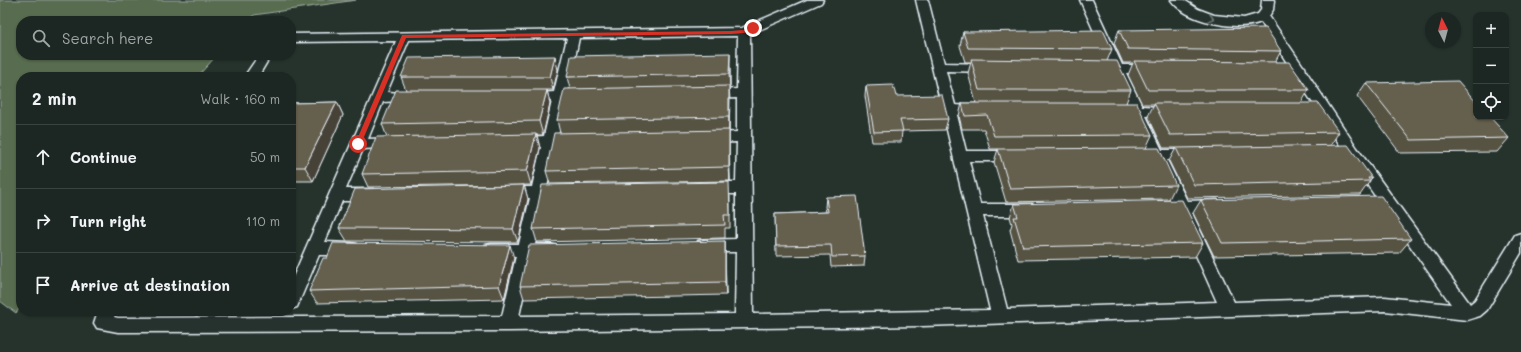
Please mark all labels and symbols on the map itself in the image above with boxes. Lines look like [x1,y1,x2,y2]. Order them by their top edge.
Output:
north arrow [1425,12,1461,48]
one-way arrow [1207,13,1214,22]
route end [744,19,762,37]
route start [349,135,367,153]

